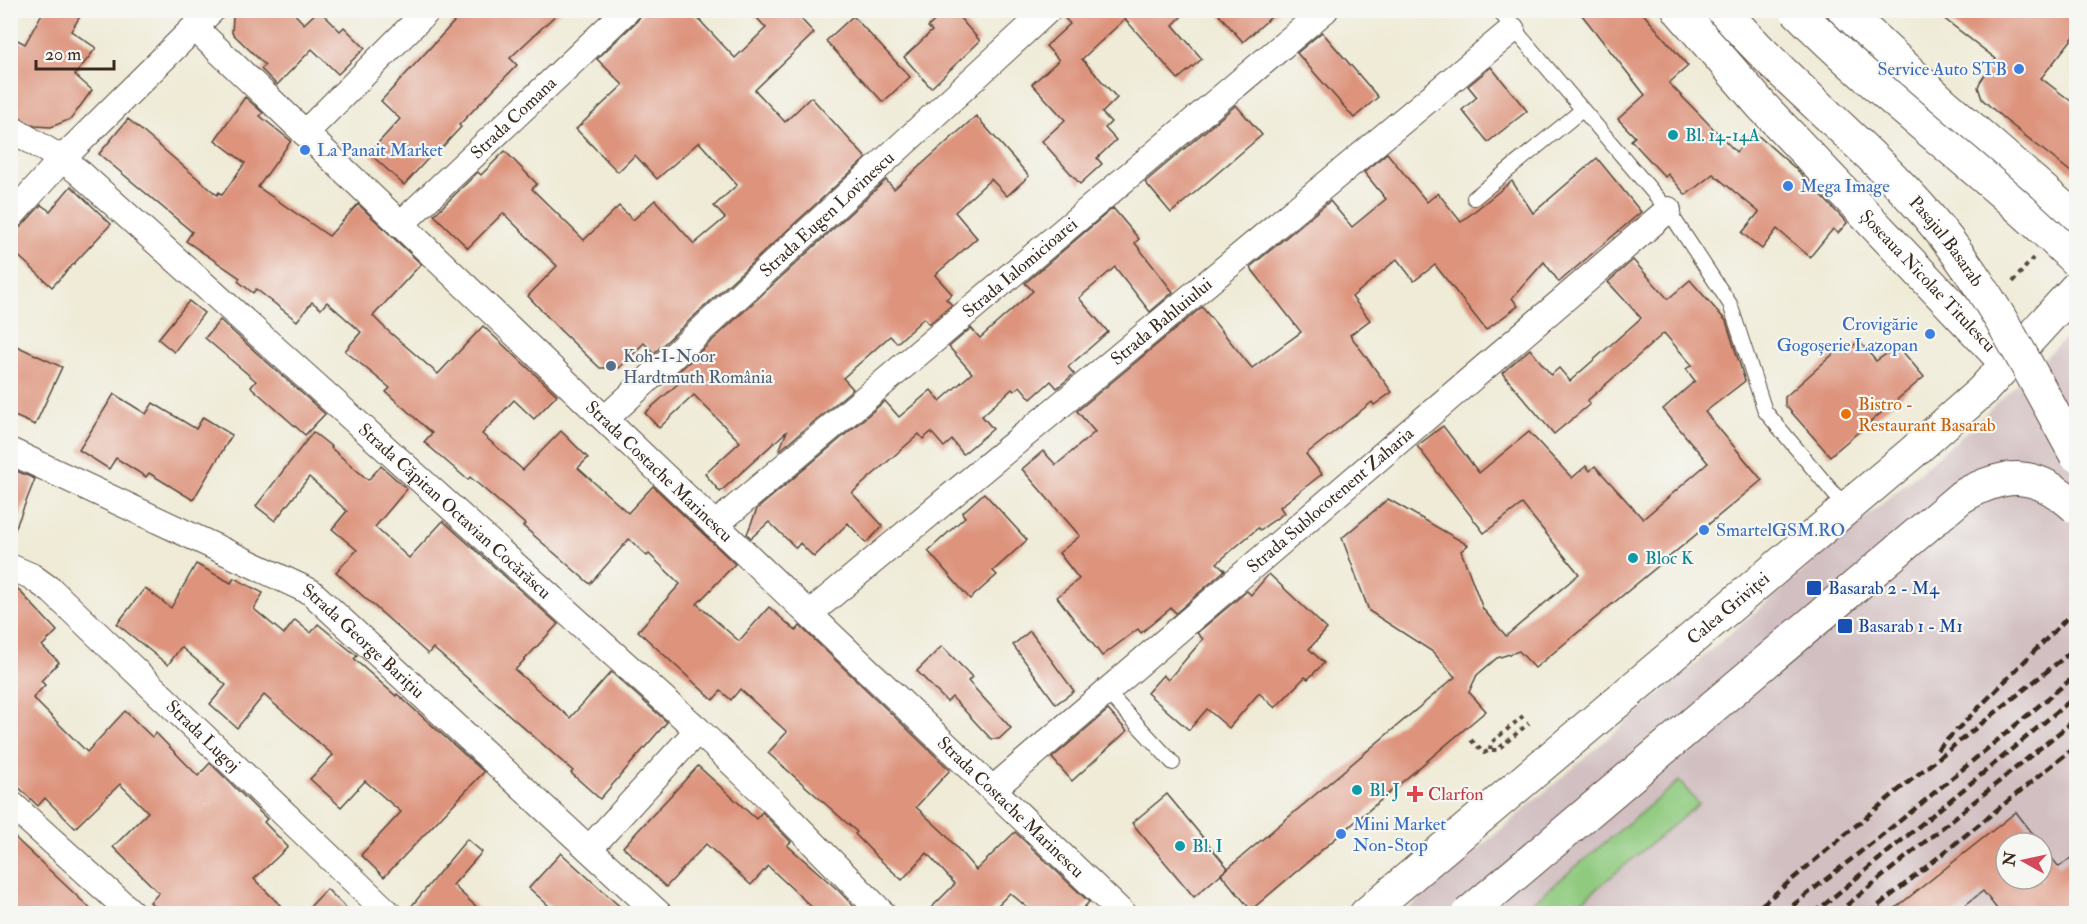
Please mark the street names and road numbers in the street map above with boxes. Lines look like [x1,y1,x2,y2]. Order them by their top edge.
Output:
street label: Strada Comana [465,71,562,164]
street label: Strada Eugen Lovinescu [755,146,899,282]
street label: Pasajul Basarab [1904,191,1989,291]
street label: Șoseaua Nicolae Titulescu [1855,205,2001,357]
street label: Strada Ialomicioarei [958,212,1082,323]
street label: Strada Bahluiului [1106,272,1217,370]
street label: Strada Costache Marinescu [581,396,738,547]
street label: Strada Căpitan Octavian Cocărăscu [354,418,556,604]
street label: Strada Sublocotenent Zaharia [1242,422,1419,578]
street label: Calea Griviței [1682,567,1774,650]
street label: Strada George Barițiu [299,578,430,703]
street label: Strada Lugoj [161,695,245,777]
street label: Strada Costache Marinescu [932,731,1089,883]

